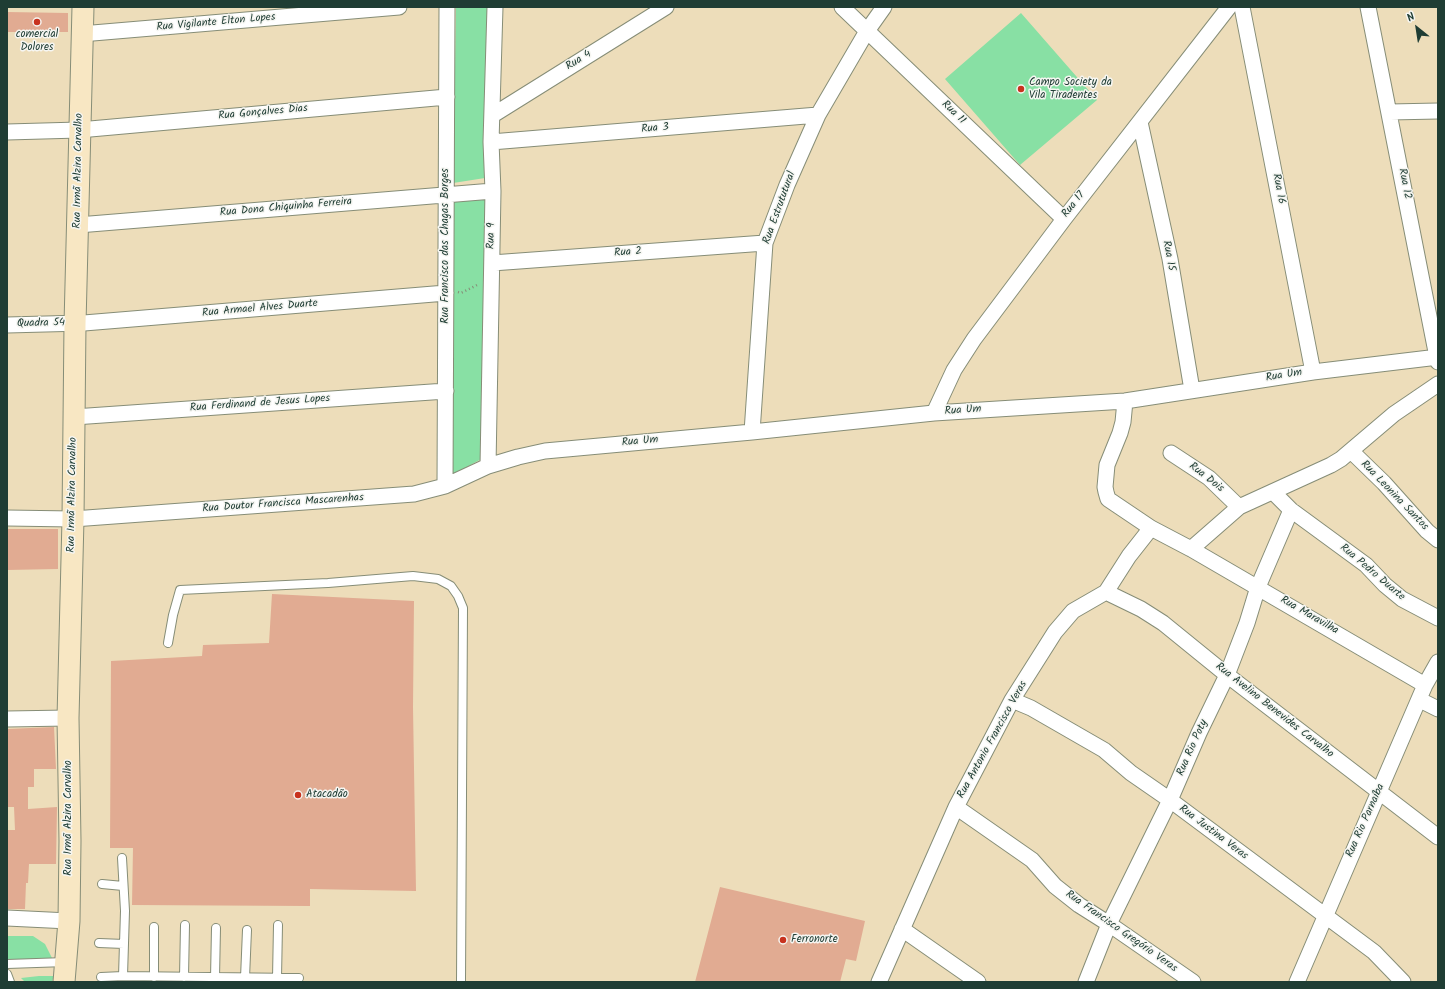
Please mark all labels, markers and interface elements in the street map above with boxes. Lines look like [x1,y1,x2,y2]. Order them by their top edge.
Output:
north arrow [1397,8,1437,48]
text: N [1403,8,1419,27]
street label: Rua Vigilante Elton Lopes [156,11,276,35]
marker: comercial Dolores [32,17,42,27]
place label: comercial Dolores [16,28,58,54]
street label: Rua 4 [564,48,594,74]
place label: Campo Society da Vila Tiradentes [1029,76,1112,102]
marker: Campo Society da Vila Tiradentes [1016,84,1026,94]
street label: Rua 11 [938,98,968,128]
street label: Rua Gonçalves Dias [218,103,308,123]
street label: Rua Irmã Alzira Carvalho [71,113,87,229]
street label: Rua 3 [641,121,669,137]
street label: Rua 12 [1395,167,1413,201]
street label: Rua Francisco das Chagas Borges [439,168,453,324]
street label: Rua Estrututural [761,170,799,246]
street label: Rua 16 [1269,173,1287,205]
street label: Rua 17 [1060,189,1088,221]
street label: Rua Dona Chiquinha Ferreira [219,196,353,220]
street label: Rua 9 [485,223,499,249]
street label: Rua 15 [1159,240,1177,272]
street label: Rua 2 [614,245,642,261]
street label: Rua Armael Alves Duarte [202,297,318,321]
street label: Quadra 54 [17,317,65,331]
street label: Rua Um [1265,367,1303,385]
street label: Rua Ferdinand de Jesus Lopes [189,393,331,415]
street label: Rua Um [944,403,982,419]
street label: Rua Um [621,434,659,450]
street label: Rua Irmã Alzira Carvalho [65,437,81,553]
street label: Rua Leonina Santos [1357,458,1431,534]
street label: Rua Dois [1186,460,1226,496]
street label: Rua Doutor Francisca Mascarenhas [202,492,364,516]
street label: Rua Pedro Duarte [1337,542,1407,604]
street label: Rua Maravilha [1278,594,1340,638]
street label: Rua Avelino Benevides Carvalho [1212,661,1336,761]
street label: Rua Antonio Francisco Veras [955,679,1031,801]
street label: Rua Rio Poty [1175,718,1211,778]
street label: Rua Irmã Alzira Carvalho [62,760,76,876]
street label: Rua Rio Parnaíba [1344,782,1388,860]
place label: Atacadão [306,788,348,802]
marker: Atacadão [293,790,303,800]
street label: Rua Justina Veras [1176,803,1250,863]
street label: Rua Francisco Gregório Veras [1062,888,1180,976]
place label: Ferronorte [791,933,838,947]
marker: Ferronorte [778,935,788,945]

